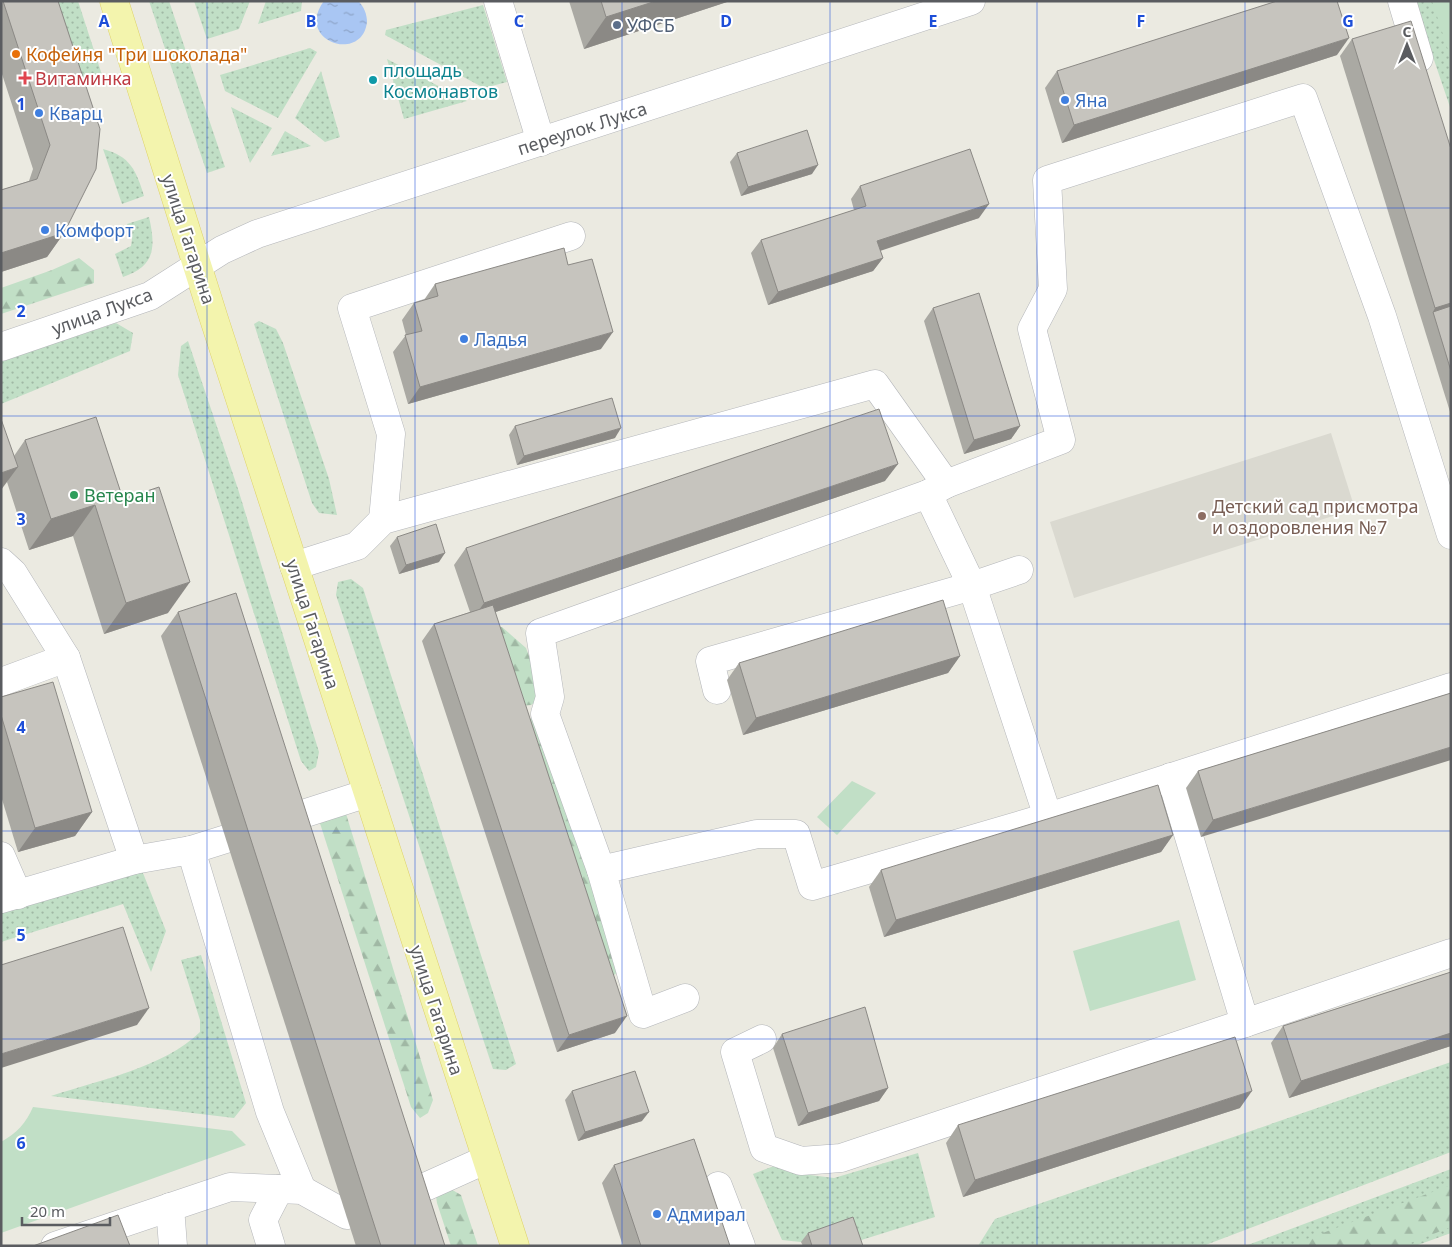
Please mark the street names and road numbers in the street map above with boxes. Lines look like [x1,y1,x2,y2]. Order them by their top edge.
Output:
street label: переулок Лукса [514,96,650,160]
street label: улица Гагарина [157,171,221,307]
street label: улица Лукса [48,282,156,340]
street label: улица Гагарина [281,556,345,692]
street label: улица Гагарина [405,942,469,1078]

